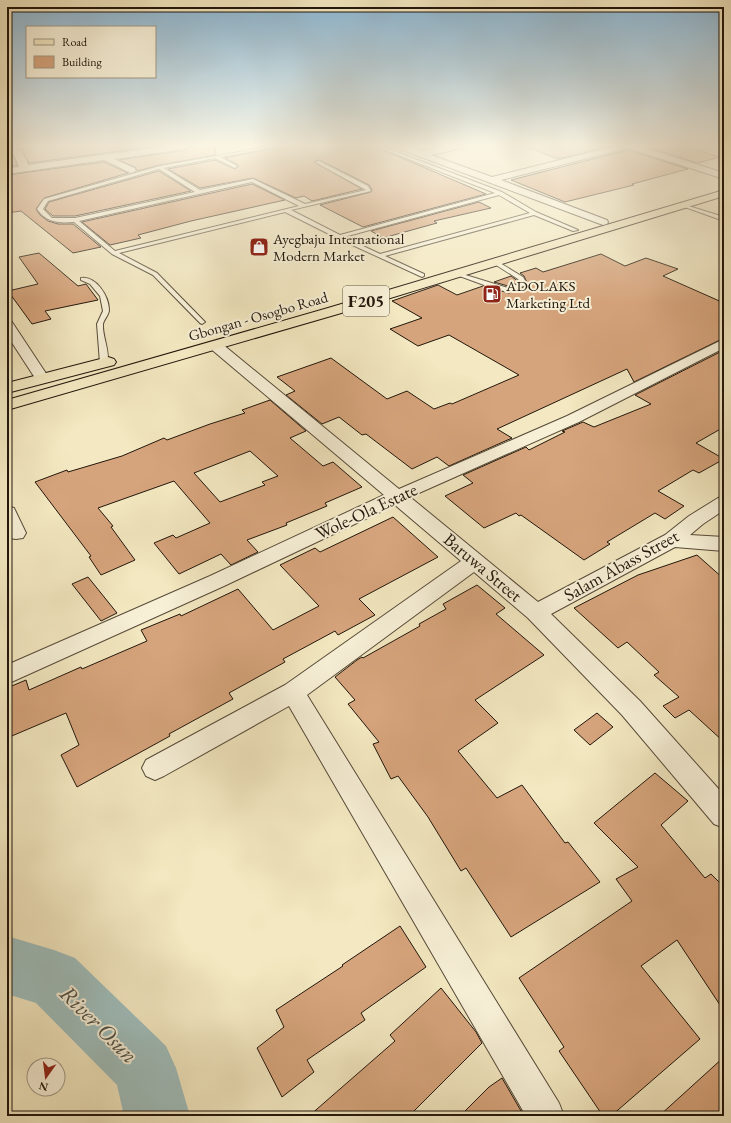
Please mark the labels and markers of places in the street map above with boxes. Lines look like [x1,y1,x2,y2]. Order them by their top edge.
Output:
place label: Ayegbaju International Modern Market [272,229,405,265]
shop icon: Ayegbaju International Modern Market [248,236,270,258]
place label: ADOLAKS Marketing Ltd [505,276,590,312]
fuel station icon: ADOLAKS Marketing Ltd [481,283,503,305]

